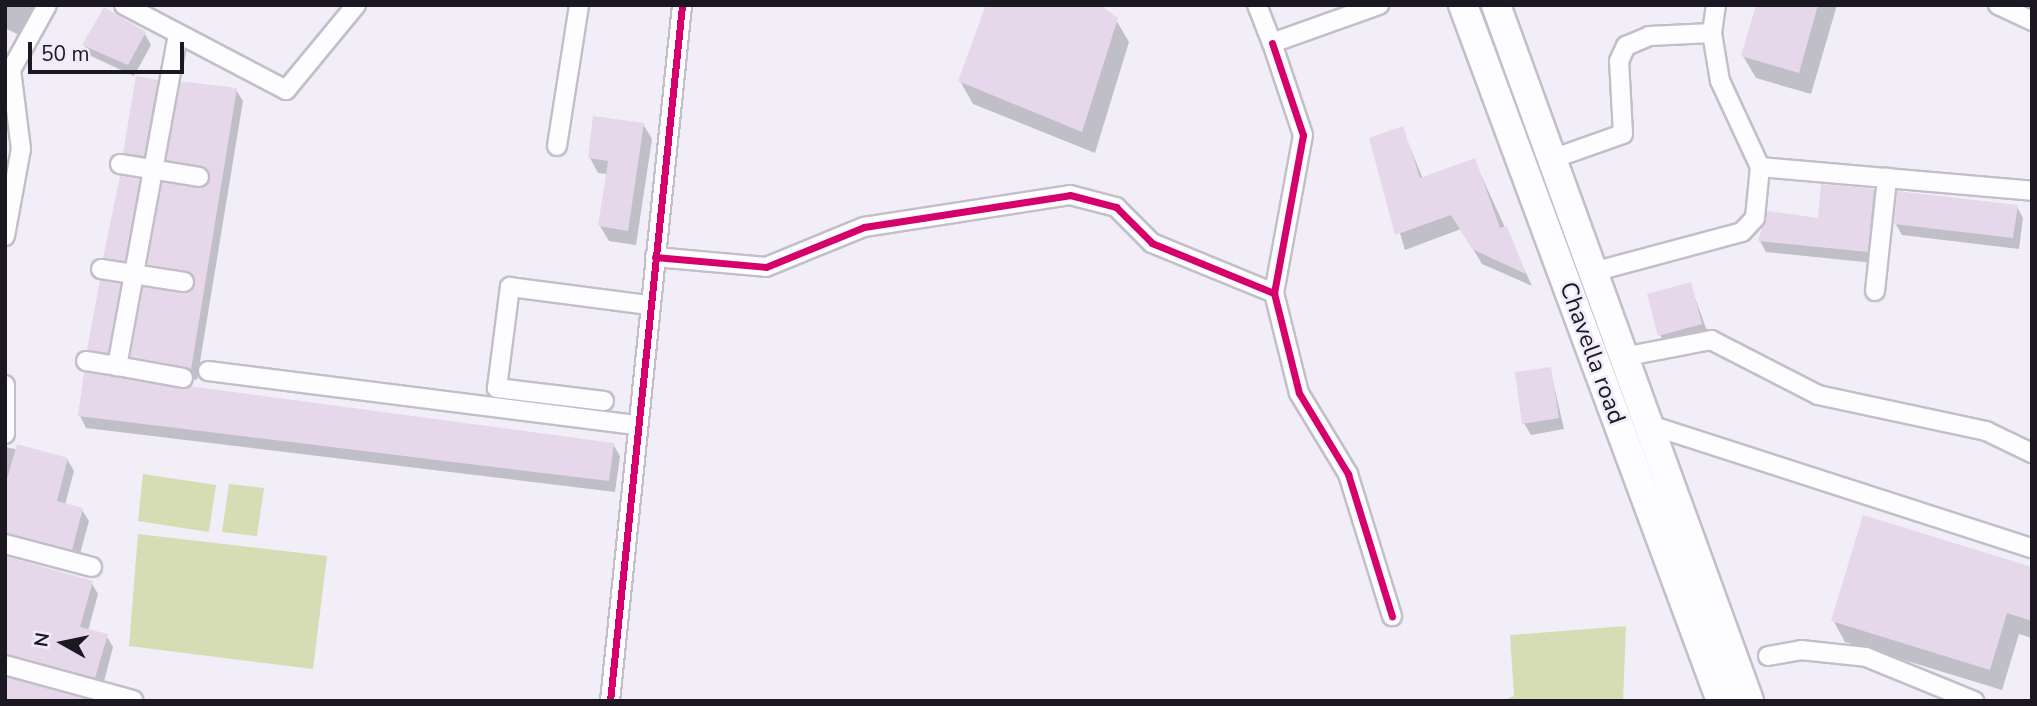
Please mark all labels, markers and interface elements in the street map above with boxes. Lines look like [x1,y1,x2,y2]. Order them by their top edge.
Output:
scale bar [32,28,187,72]
text: 50 m [41,40,90,68]
street label: Chavella road [1553,278,1631,428]
north arrow [28,608,98,678]
text: N [28,631,56,649]

